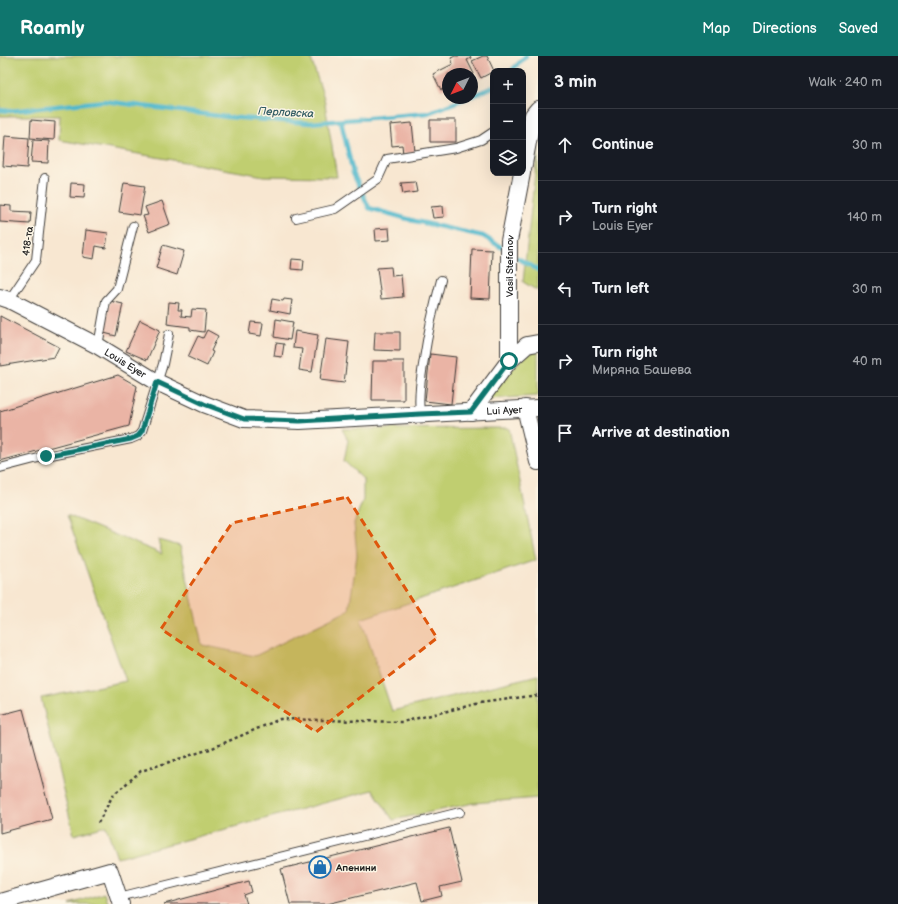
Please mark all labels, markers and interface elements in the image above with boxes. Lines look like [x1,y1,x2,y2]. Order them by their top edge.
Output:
text: Roamly [20,17,84,40]
text: Map [702,20,730,37]
text: Directions [752,20,817,37]
text: Saved [839,20,878,37]
north arrow [442,68,478,104]
map controls [490,68,526,176]
button: + [490,68,526,104]
text: 3 min [554,72,597,92]
text: Walk · 240 m [808,74,882,90]
button: − [490,104,526,140]
water label: Перловска [258,105,315,120]
icon: ahead [554,134,576,156]
text: Continue [592,135,654,154]
text: 30 m [852,137,882,153]
button: layers [490,140,526,176]
text: Turn right [592,199,657,218]
icon: right [554,206,576,228]
text: 140 m [847,209,882,225]
text: Louis Eyer [592,218,653,234]
street label: 418-та [20,225,36,257]
street label: Vasil Stefanov [504,234,517,297]
icon: left [554,278,576,300]
text: Turn left [592,279,649,298]
text: 30 m [852,281,882,297]
text: Turn right [592,343,657,362]
street label: Louis Eyer [102,346,148,381]
icon: right [554,350,576,372]
route start [500,352,518,370]
text: 40 m [852,353,882,369]
text: Миряна Башева [592,362,692,378]
street label: Lui Ayer [486,404,523,418]
icon: arrive [554,422,576,444]
text: Arrive at destination [592,423,730,442]
route end [37,447,55,465]
shop icon: Апенини [307,854,333,880]
place label: Апенини [335,862,377,874]

